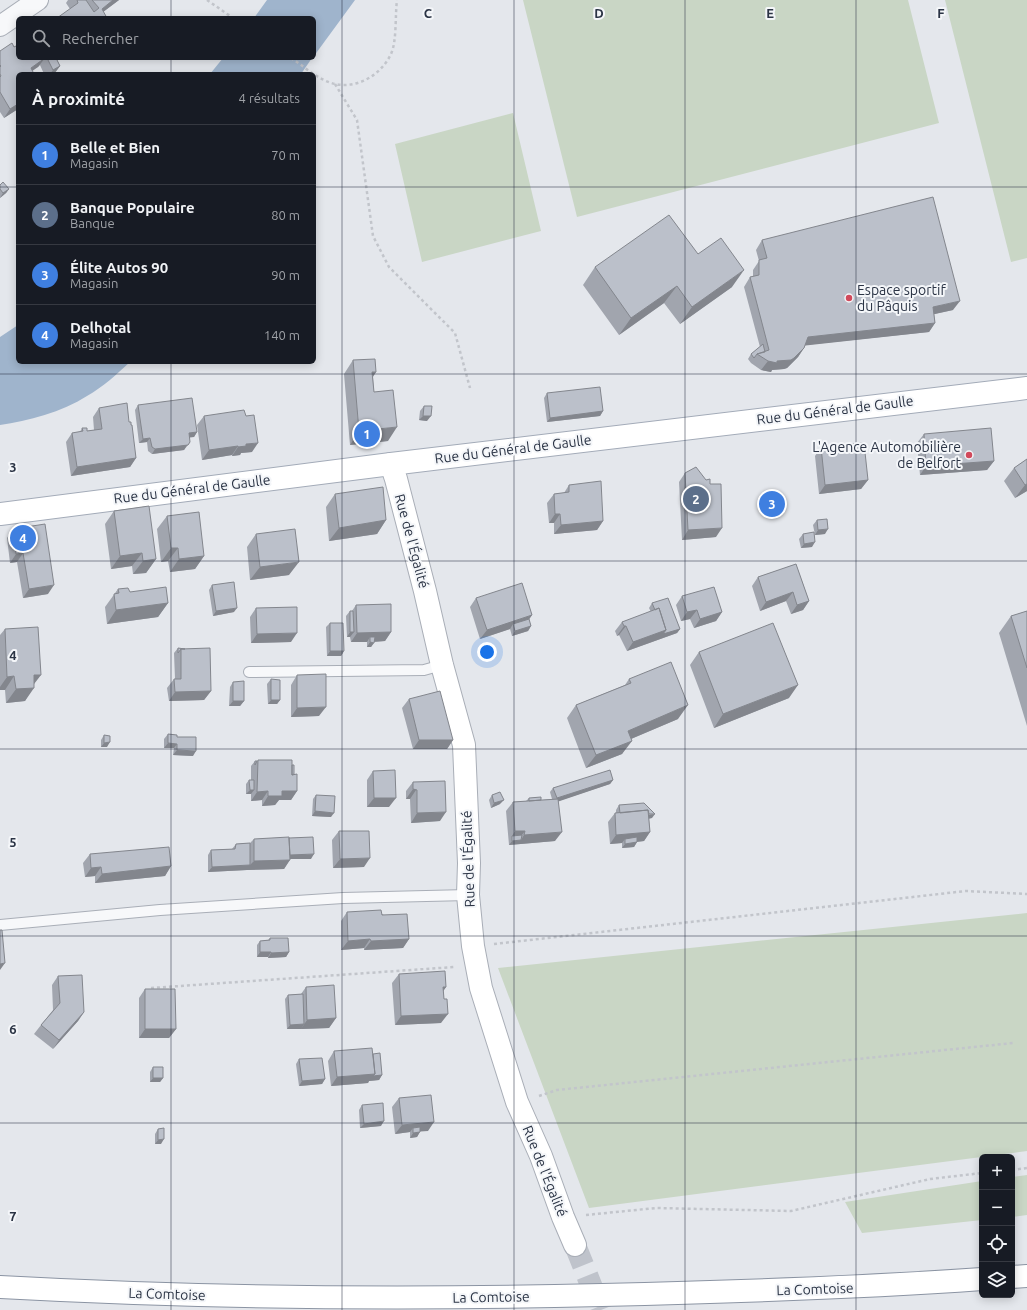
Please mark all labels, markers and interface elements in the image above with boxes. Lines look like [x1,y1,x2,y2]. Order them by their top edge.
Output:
text: C [424,6,433,20]
text: D [594,6,604,20]
text: E [766,6,774,20]
text: F [937,6,945,20]
search box [16,16,316,60]
icon: search [30,27,52,49]
text: Rechercher [62,30,139,47]
text: À proximité [32,89,125,108]
text: 4 résultats [239,91,300,105]
text: Belle et Bien [70,139,160,156]
text: 1 [41,148,49,162]
text: 70 m [271,148,300,162]
text: Magasin [70,156,118,170]
text: Banque Populaire [70,199,195,216]
text: 2 [41,208,49,222]
text: 80 m [271,208,300,222]
text: Banque [70,216,115,230]
text: Élite Autos 90 [70,259,168,276]
text: 3 [41,268,49,282]
text: 90 m [271,268,300,282]
text: Magasin [70,276,118,290]
place label: Espace sportif du Pâquis [857,282,946,314]
marker: Espace sportif du Pâquis [844,293,854,303]
text: Delhotal [70,319,131,336]
text: 4 [41,328,49,342]
text: 140 m [264,328,300,342]
text: Magasin [70,336,118,350]
street label: Rue du Général de Gaulle [756,392,914,428]
pin: 1 [354,419,380,449]
street label: Rue du Général de Gaulle [434,431,592,467]
place label: L'Agence Automobilière de Belfort [812,439,961,471]
marker: L'Agence Automobilière de Belfort [964,450,974,460]
text: 3 [9,460,17,474]
street label: Rue du Général de Gaulle [113,471,271,507]
pin: 2 [683,484,709,514]
pin: 3 [759,489,785,519]
street label: Rue de l'Égalité [392,492,433,590]
pin: 4 [10,523,36,553]
your location [477,642,497,662]
text: 4 [9,648,17,662]
street label: Rue de l'Égalité [457,810,478,908]
text: 5 [9,835,17,849]
text: 6 [9,1022,17,1036]
street label: Rue de l'Égalité [519,1123,572,1219]
map controls [979,1154,1015,1298]
button: + [979,1154,1015,1190]
button: − [979,1190,1015,1226]
text: 7 [9,1209,17,1223]
button: locate [979,1226,1015,1262]
button: layers [979,1262,1015,1298]
street label: La Comtoise [776,1280,854,1298]
street label: La Comtoise [128,1285,206,1303]
street label: La Comtoise [452,1288,530,1306]

